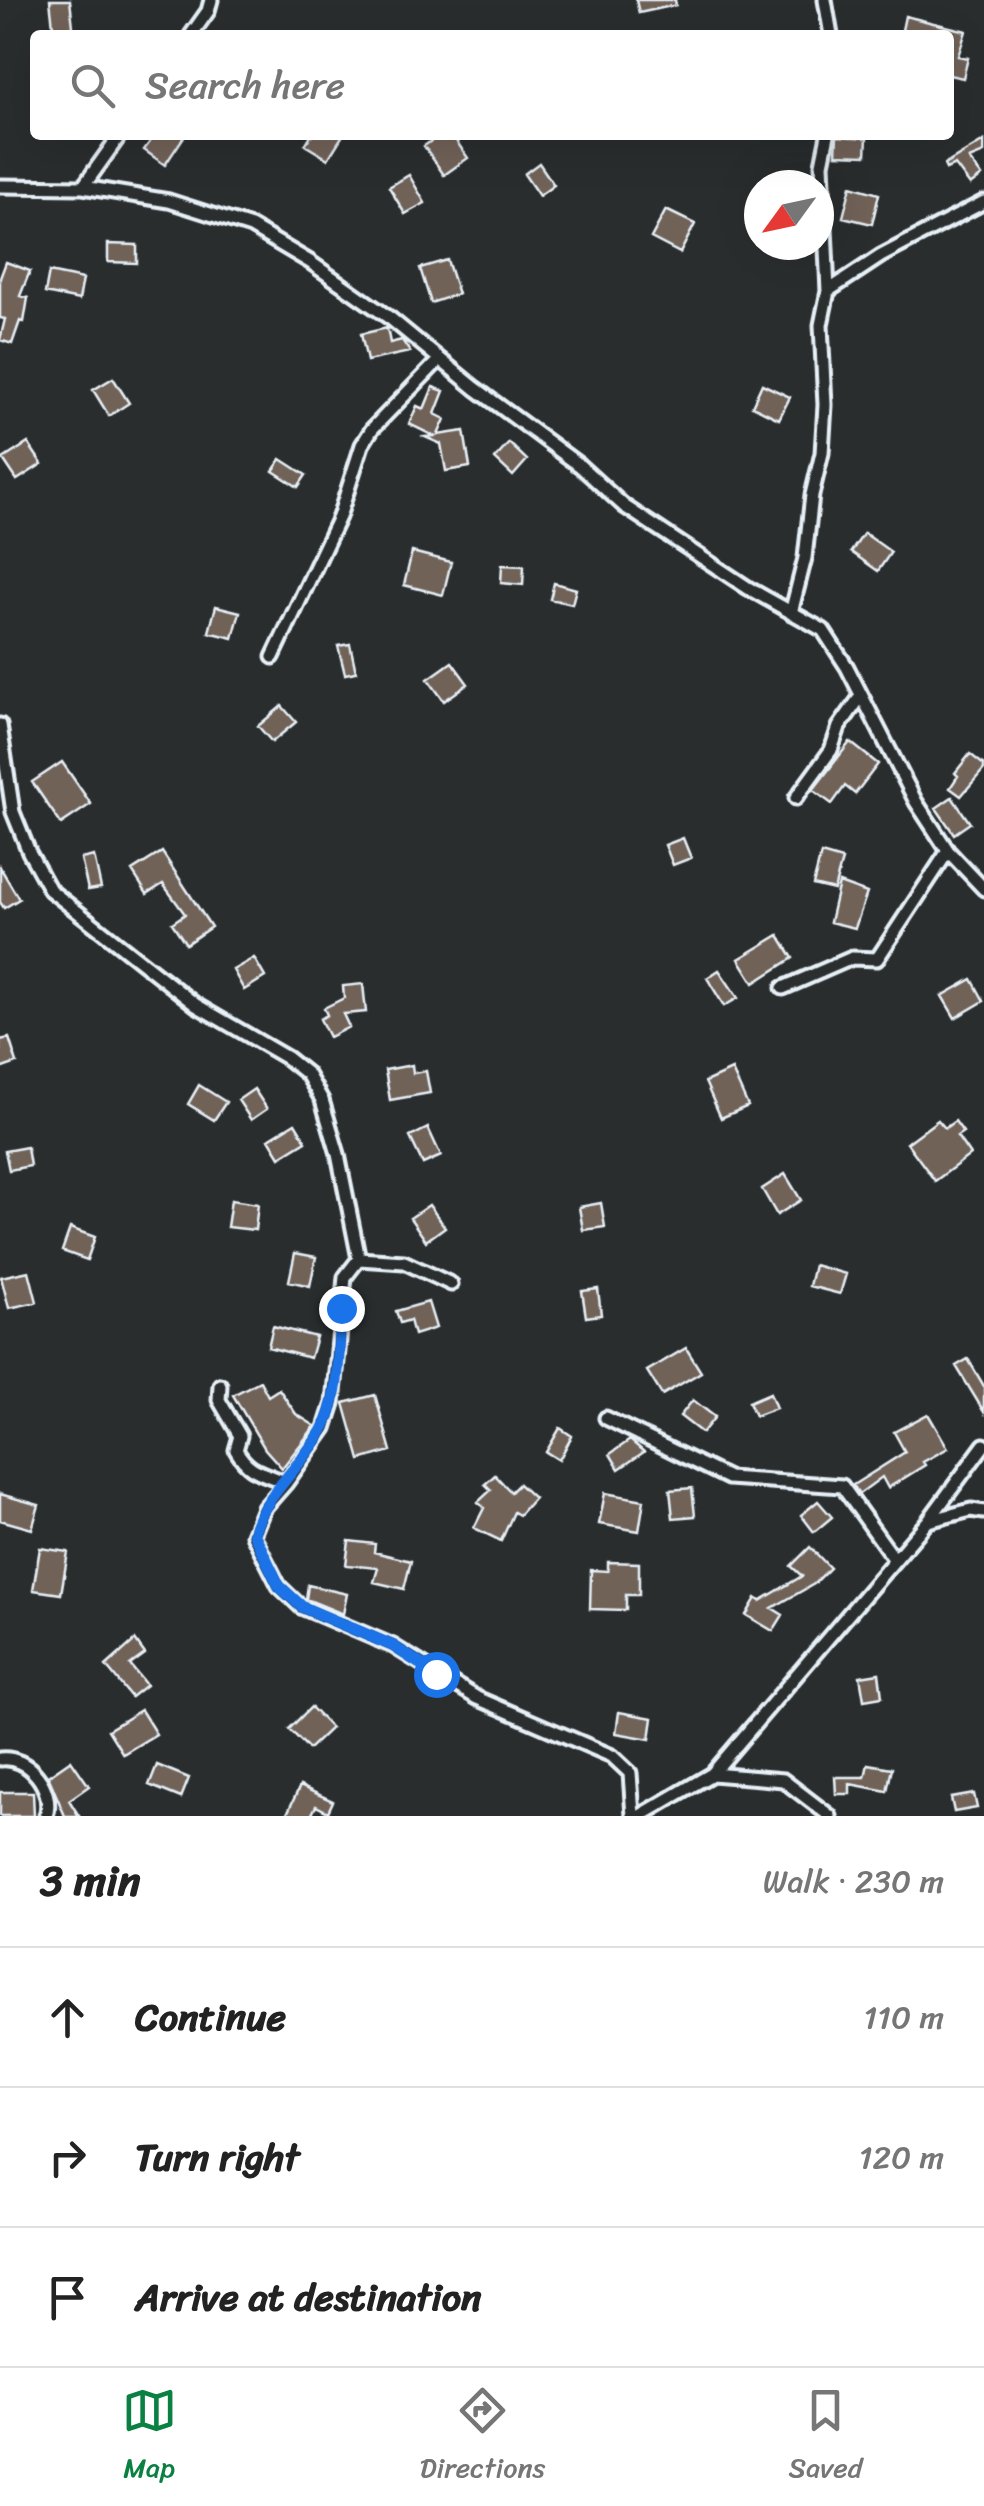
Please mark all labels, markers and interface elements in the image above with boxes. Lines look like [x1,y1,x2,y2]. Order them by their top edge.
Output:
search box [30,30,954,140]
text: Search here [145,52,345,119]
icon: search [65,58,120,113]
north arrow [744,170,834,260]
route end [319,1286,365,1332]
route start [414,1652,460,1698]
text: 3 min [40,1844,140,1918]
text: Walk · 230 m [763,1853,944,1910]
text: Continue [135,1984,286,2051]
text: 110 m [863,1989,944,2046]
icon: ahead [40,1990,95,2045]
text: Turn right [135,2124,300,2191]
text: 120 m [859,2129,944,2186]
icon: right [40,2130,95,2185]
text: Arrive at destination [135,2264,482,2331]
icon: arrive [40,2270,95,2325]
tab: Map [122,2383,177,2492]
tab: Directions [420,2383,545,2492]
tab: Saved [789,2383,862,2492]

